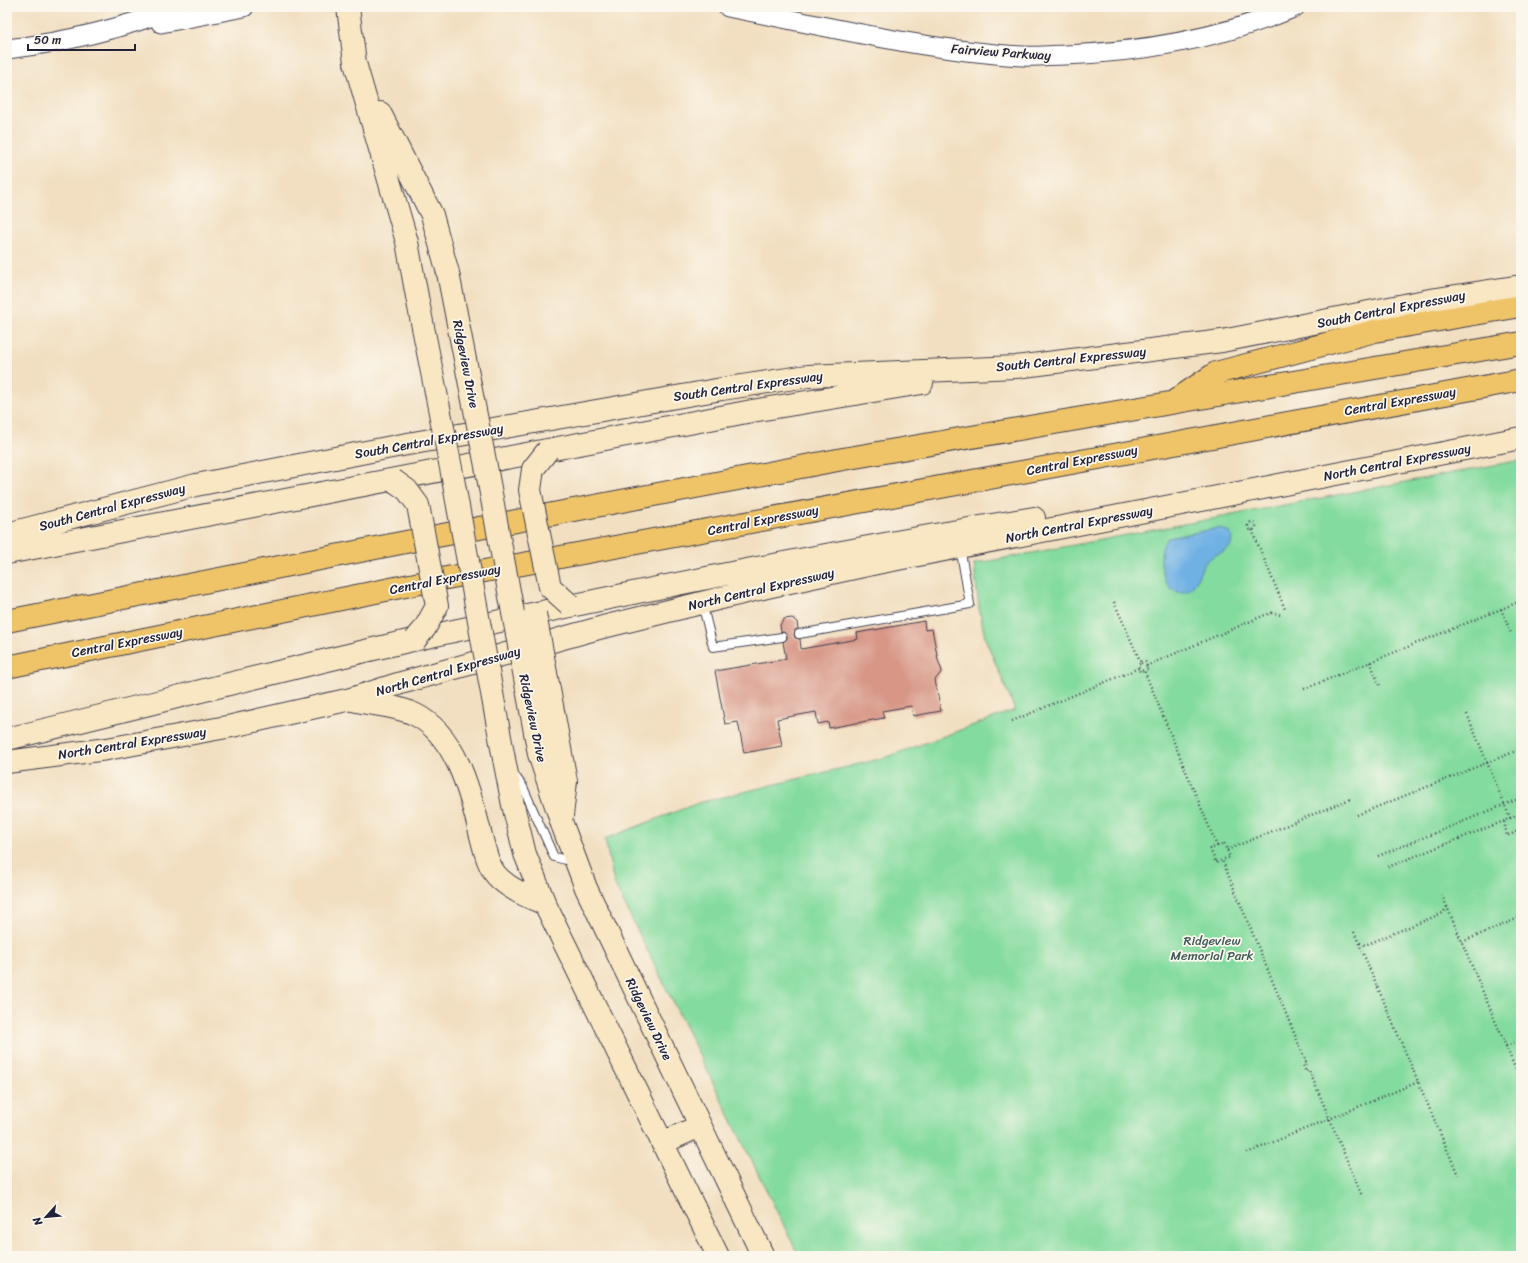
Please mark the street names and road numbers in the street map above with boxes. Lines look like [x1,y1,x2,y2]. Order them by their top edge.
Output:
street label: Fairview Parkway [950,37,1052,67]
street label: South Central Expressway [1315,283,1467,335]
street label: Ridgeview Drive [446,318,486,410]
street label: South Central Expressway [995,340,1147,378]
street label: South Central Expressway [672,364,824,408]
street label: Central Expressway [1342,380,1458,422]
street label: South Central Expressway [353,417,505,465]
street label: North Central Expressway [1321,436,1473,488]
street label: Central Expressway [1024,438,1140,482]
street label: South Central Expressway [36,476,188,538]
street label: Central Expressway [705,498,821,542]
street label: North Central Expressway [1003,498,1155,550]
street label: Central Expressway [387,557,503,601]
street label: North Central Expressway [686,561,837,617]
street label: Central Expressway [69,620,185,664]
street label: North Central Expressway [373,639,523,703]
street label: Ridgeview Drive [512,672,554,764]
street label: North Central Expressway [56,720,208,766]
street label: Ridgeview Drive [619,974,679,1064]

